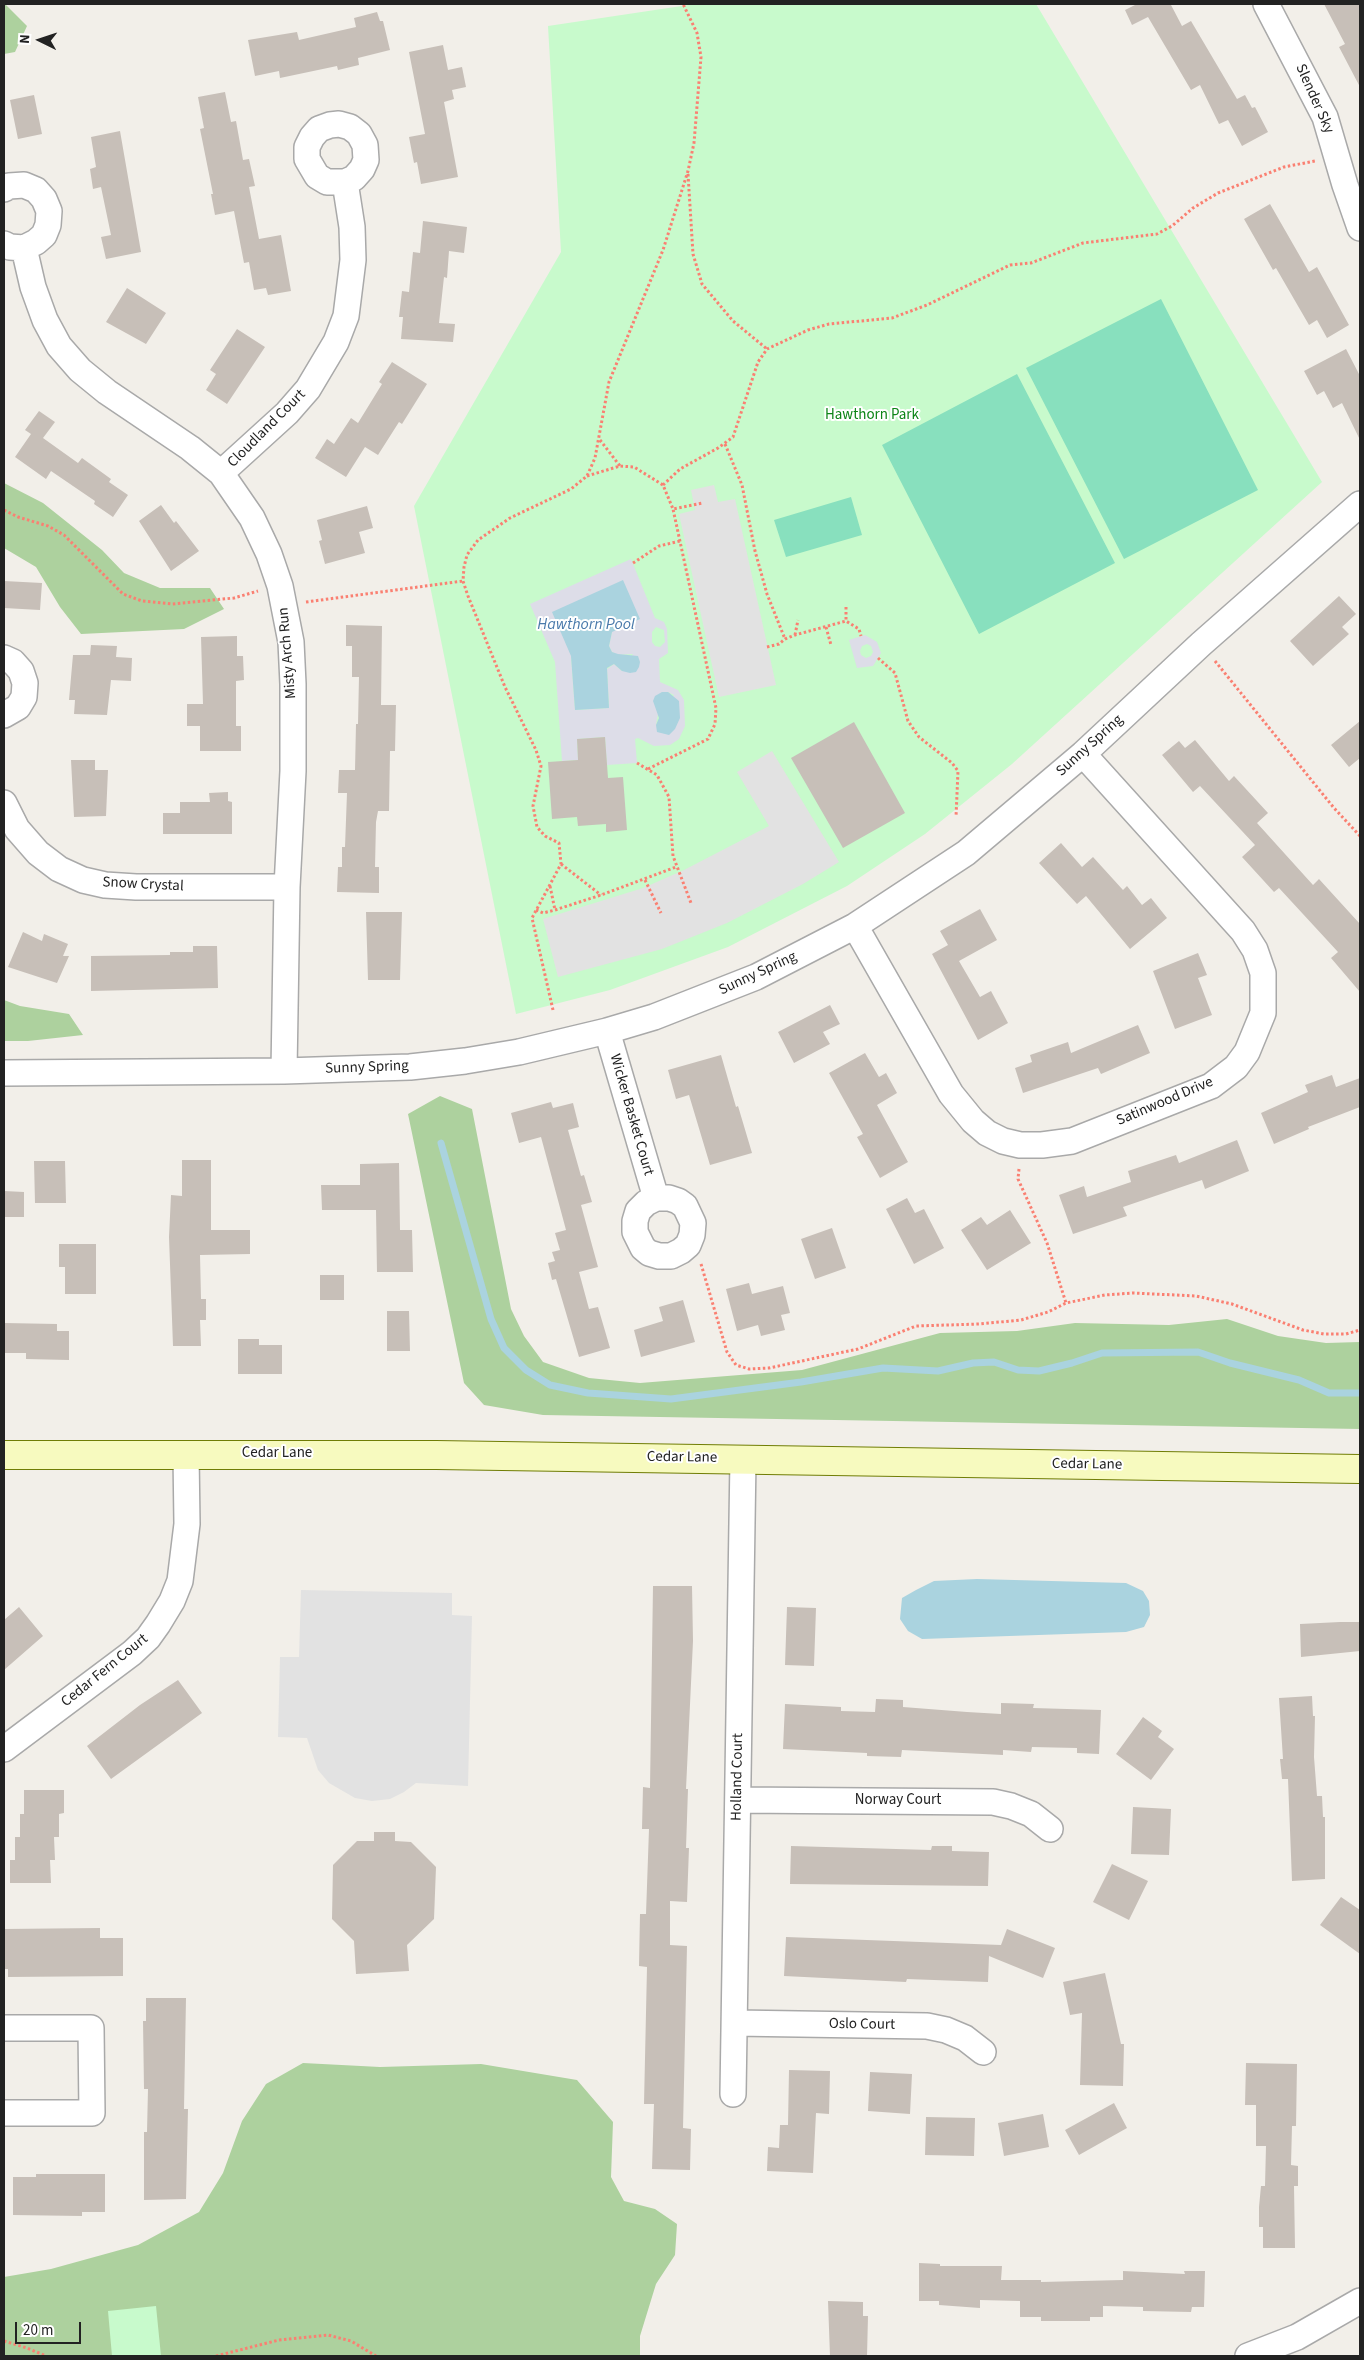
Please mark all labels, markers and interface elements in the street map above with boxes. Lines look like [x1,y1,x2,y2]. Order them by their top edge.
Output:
north arrow [15,15,65,65]
text: N [15,34,35,44]
street label: Slender Sky [1291,62,1337,136]
street label: Cloudland Court [224,386,310,472]
park label: Hawthorn Park [825,407,919,425]
street label: Misty Arch Run [275,607,301,699]
water label: Hawthorn Pool [537,615,635,635]
street label: Sunny Spring [1053,711,1127,781]
street label: Snow Crystal [102,874,184,896]
street label: Sunny Spring [716,948,800,1000]
street label: Wicker Basket Court [605,1052,657,1178]
street label: Sunny Spring [325,1058,409,1078]
street label: Satinwood Drive [1114,1074,1216,1130]
street label: Cedar Lane [242,1445,312,1463]
street label: Cedar Lane [647,1448,717,1468]
street label: Cedar Lane [1052,1455,1122,1475]
street label: Cedar Fern Court [58,1631,152,1711]
street label: Holland Court [728,1733,748,1821]
street label: Norway Court [855,1792,941,1810]
street label: Oslo Court [829,2015,895,2035]
scale bar [18,2312,84,2344]
text: 20 m [23,2320,53,2341]

